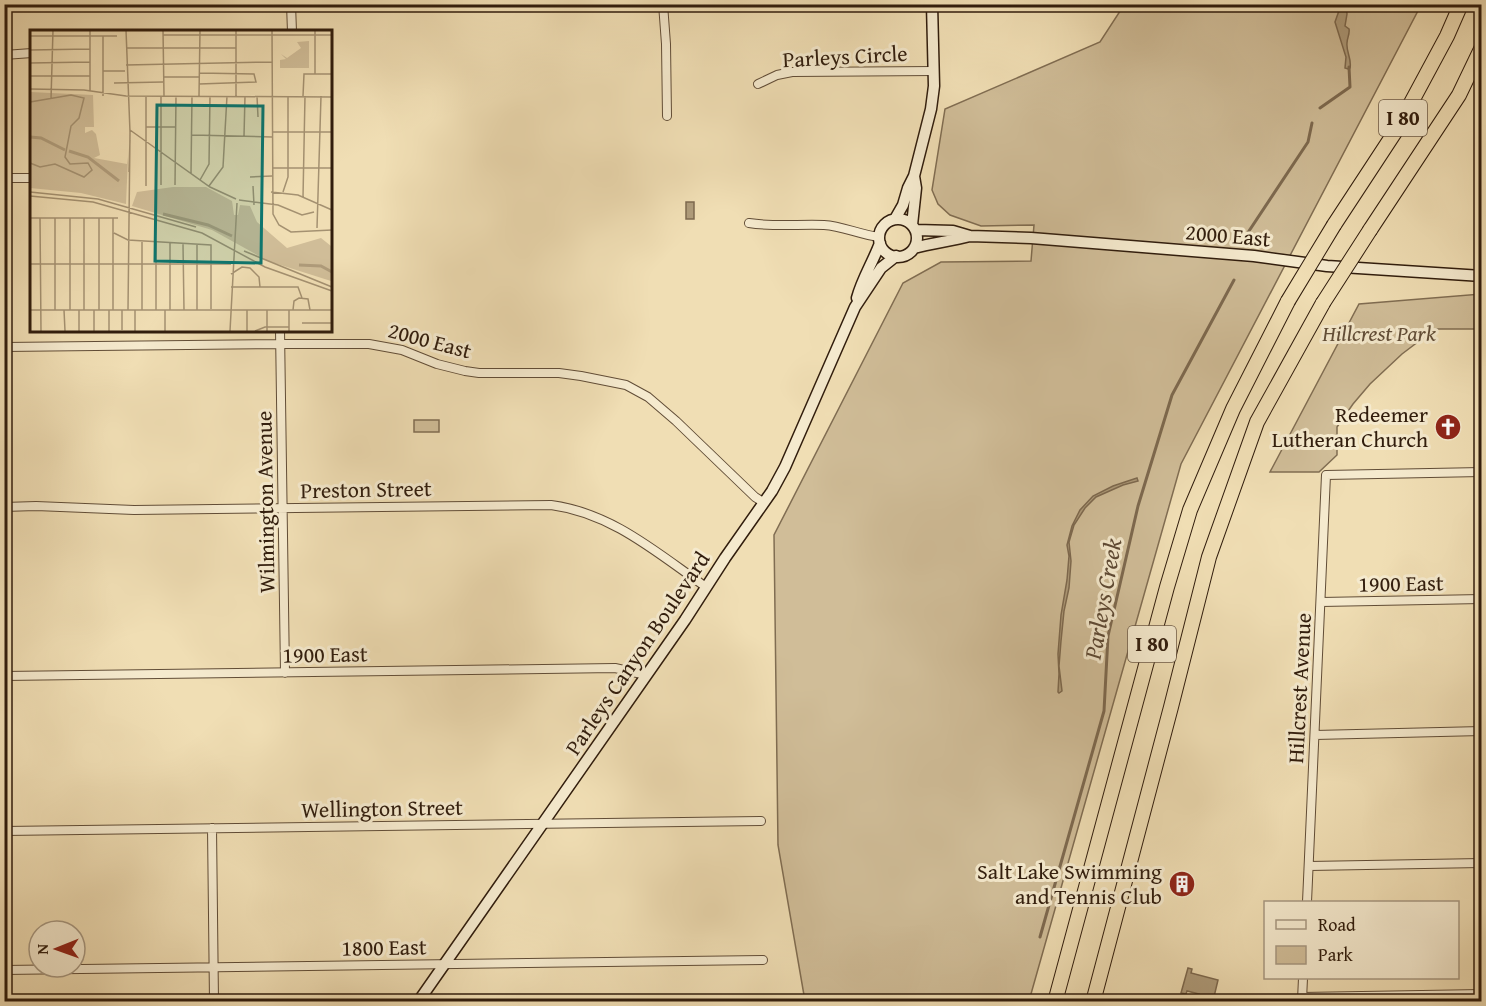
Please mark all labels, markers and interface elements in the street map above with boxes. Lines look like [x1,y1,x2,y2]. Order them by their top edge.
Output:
inset map [30,30,332,332]
street label: Parleys Circle [782,37,908,75]
road number: I 80 [1379,100,1427,136]
street label: 2000 East [1184,215,1272,255]
street label: 2000 East [385,314,476,367]
park label: Hillcrest Park [1321,317,1437,349]
place label: Redeemer Lutheran Church [1272,398,1429,455]
street label: Wilmington Avenue [247,411,283,593]
church icon: Redeemer Lutheran Church [1433,412,1463,442]
street label: Preston Street [300,472,432,506]
water label: Parleys Creek [1074,536,1130,663]
street label: Parleys Canyon Boulevard [557,545,717,761]
street label: 1900 East [1358,566,1444,600]
street label: Hillcrest Avenue [1279,612,1319,764]
road number: I 80 [1128,626,1176,662]
street label: 1900 East [282,637,368,671]
street label: Wellington Street [301,791,463,825]
place label: Salt Lake Swimming and Tennis Club [977,855,1162,912]
building icon: Salt Lake Swimming and Tennis Club [1167,869,1197,899]
legend [1264,901,1459,979]
text: Road [1318,911,1356,938]
north arrow [27,919,87,979]
street label: 1800 East [341,930,427,964]
text: Park [1318,941,1354,968]
text: N [30,943,54,955]

